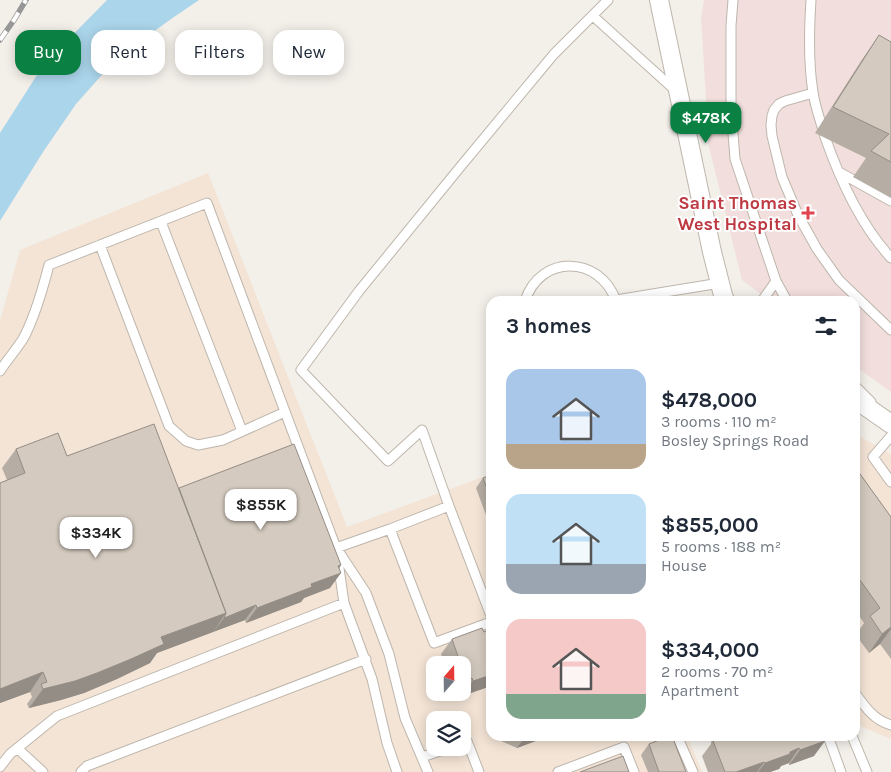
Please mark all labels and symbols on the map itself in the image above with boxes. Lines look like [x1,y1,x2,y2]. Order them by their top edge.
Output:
pin: $478K [671,102,741,144]
place label: Saint Thomas West Hospital [678,192,797,235]
marker: Saint Thomas West Hospital [801,206,815,220]
pin: $855K [226,488,296,531]
pin: $334K [61,516,131,559]
north arrow [426,656,471,701]

